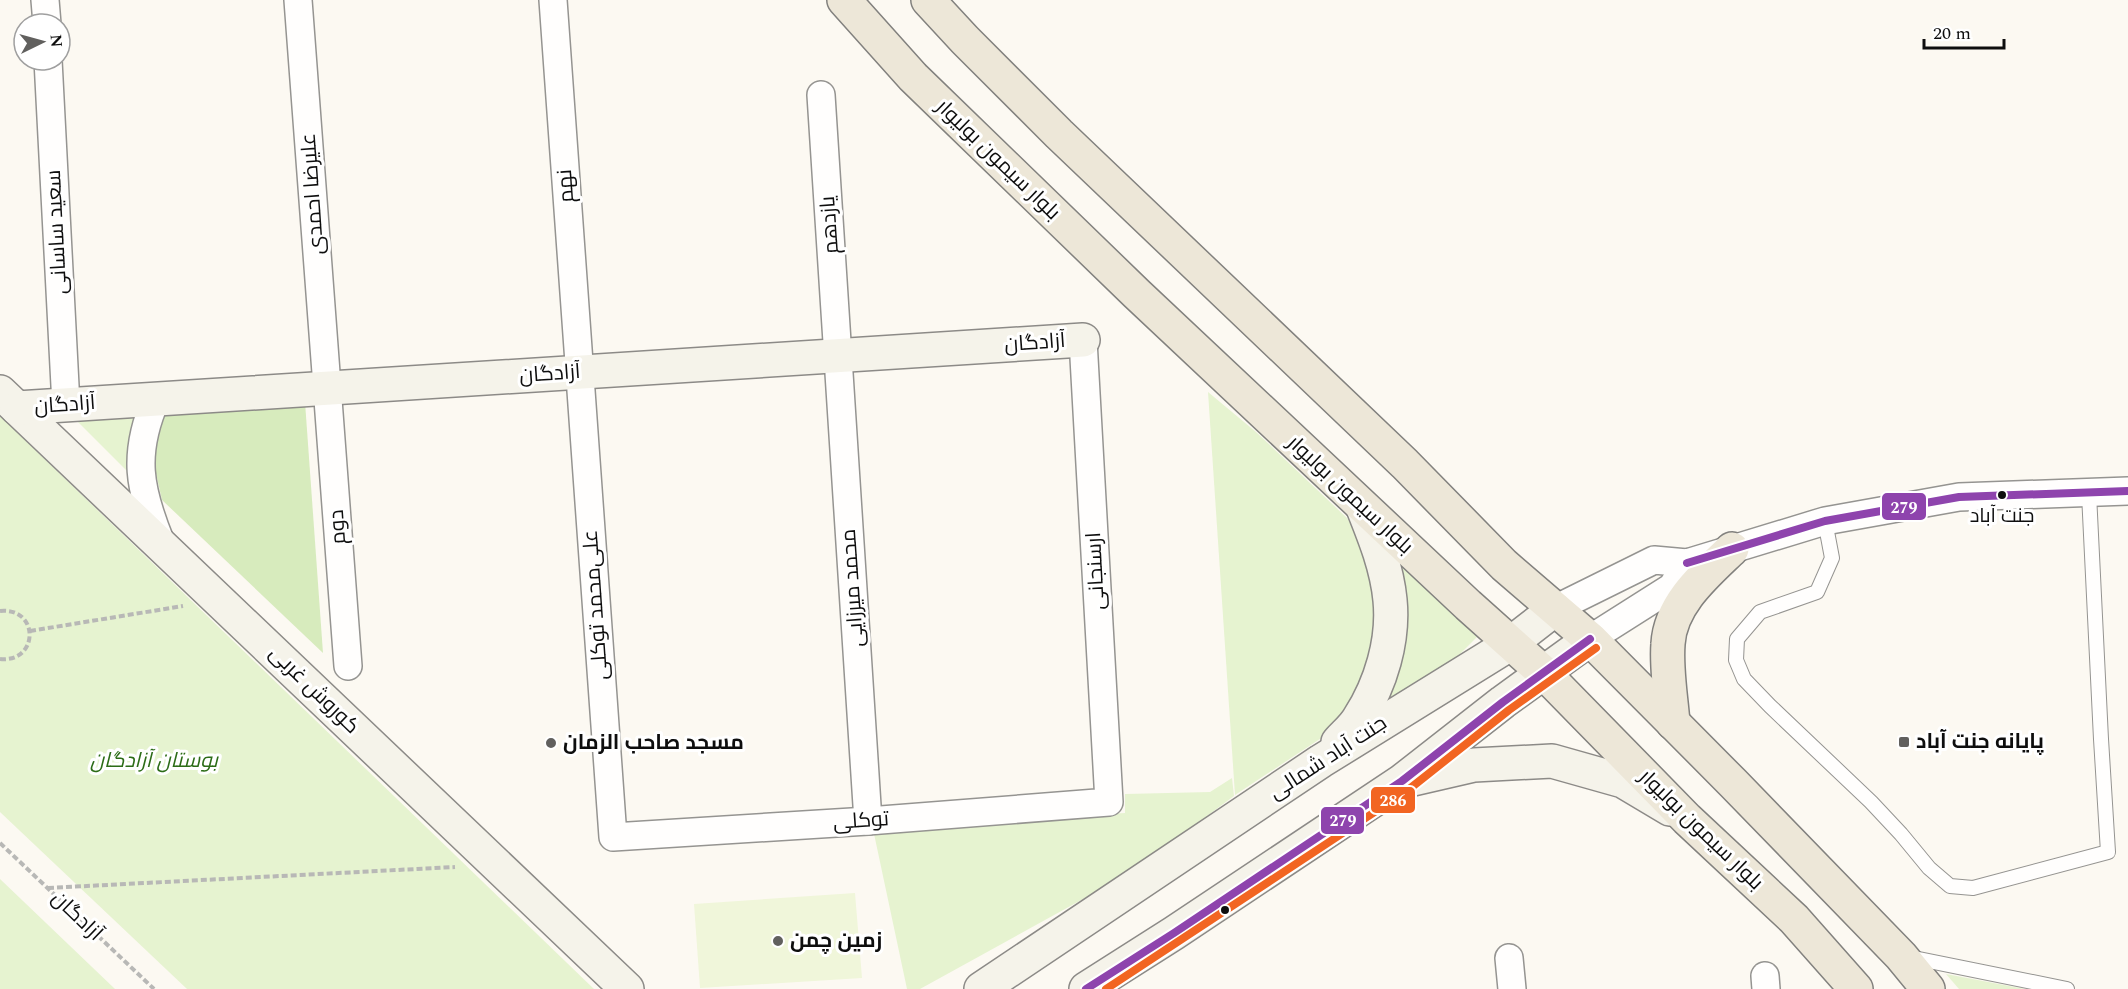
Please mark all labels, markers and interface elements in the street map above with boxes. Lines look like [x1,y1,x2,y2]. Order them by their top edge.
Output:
north arrow [12,12,72,72]
scale bar [1924,12,2004,50]
text: 20 m [1933,20,1971,47]
text: N [43,33,68,48]
street label: بلوار سیمون بولیوار [928,91,1068,228]
street label: علیرضا احمدی [293,132,333,256]
street label: نهم [549,168,583,204]
street label: سعید ساسانی [38,169,76,295]
street label: یازدهم [812,195,848,255]
street label: آزادگان [1003,325,1067,361]
street label: آزادگان [518,356,582,392]
street label: آزادگان [33,387,97,423]
street label: بلوار سیمون بولیوار [1279,427,1420,562]
marker: جنت آباد [1996,489,2008,501]
line badge: 279 [1881,492,1927,521]
text: 279 [1891,496,1917,520]
place label: جنت آباد [1970,501,2034,531]
street label: دوم [321,509,355,545]
street label: محمد میرزایی [833,528,873,648]
street label: علی‌محمد توکلی [575,529,617,681]
street label: ارسنجانی [1078,531,1114,611]
street label: کوروش غربی [261,638,367,742]
street label: جنت آباد شمالی [1263,708,1393,808]
place label: پایانه جنت آباد [1916,726,2044,758]
place label: مسجد صاحب الزمان [563,727,744,759]
marker: پایانه جنت آباد [1897,735,1911,749]
marker: مسجد صاحب الزمان [544,736,558,750]
park label: بوستان آزادگان [90,745,219,777]
street label: بلوار سیمون بولیوار [1631,761,1771,898]
line badge: 286 [1370,786,1416,814]
text: 286 [1380,789,1406,813]
street label: توکلی [832,803,890,839]
line badge: 279 [1320,806,1365,835]
text: 279 [1330,809,1356,833]
street label: آزادگان [44,883,110,949]
unlabelled marker [1219,904,1231,916]
place label: زمین چمن [790,925,882,957]
marker: زمین چمن [771,934,785,948]

